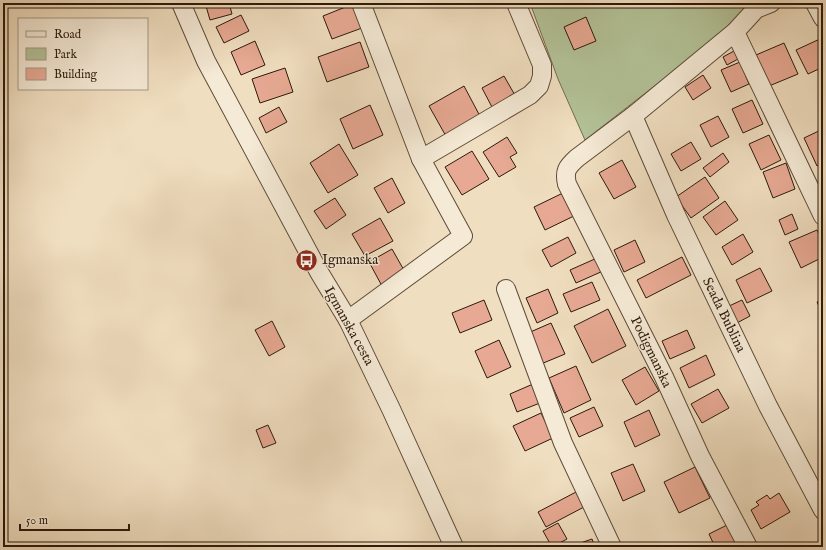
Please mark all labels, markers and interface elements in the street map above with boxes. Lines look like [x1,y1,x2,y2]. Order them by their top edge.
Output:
legend [18,18,148,90]
text: Road [54,27,82,42]
text: Park [54,47,77,62]
text: Building [54,67,98,82]
bus stop icon: Igmanska [294,247,320,273]
place label: Igmanska [322,251,379,269]
street label: Seada Bublina [698,275,750,356]
street label: Igmanska cesta [320,283,379,370]
street label: Podigmanska [626,313,676,391]
scale bar [20,506,129,532]
text: 50 m [26,513,48,528]

